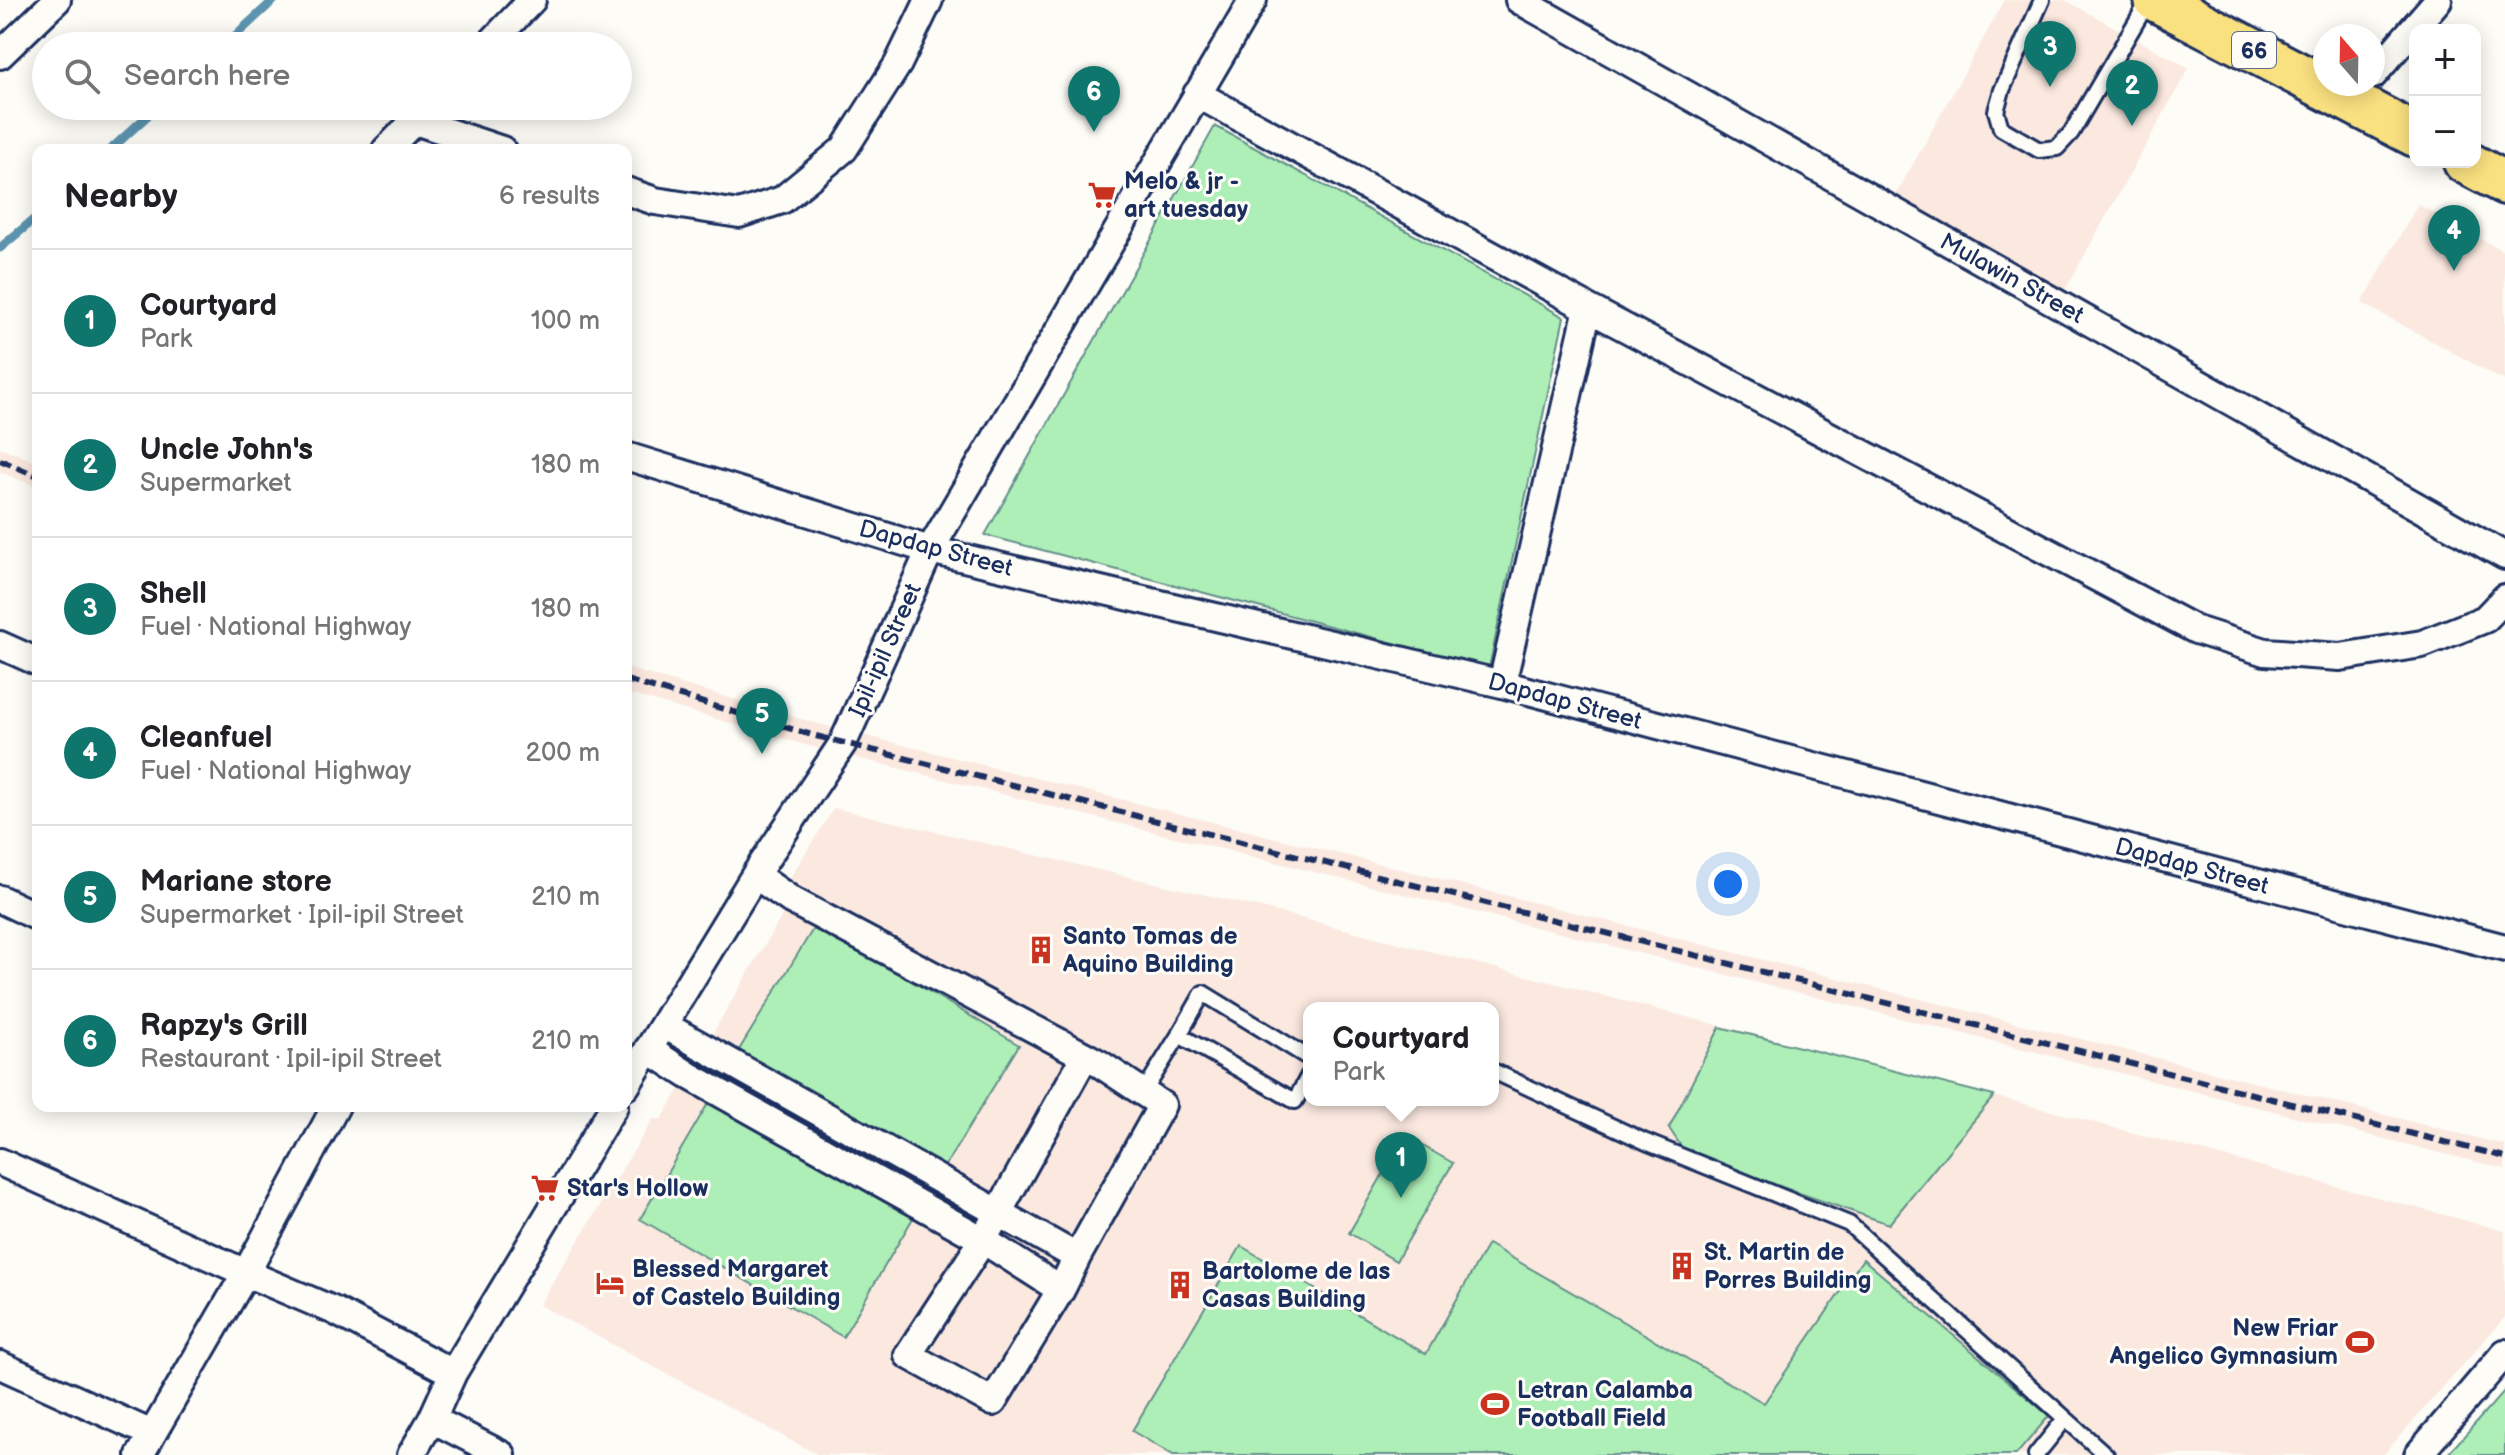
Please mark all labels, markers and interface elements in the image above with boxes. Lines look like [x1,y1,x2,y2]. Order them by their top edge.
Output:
pin: 3 [2024,21,2076,87]
north arrow [2313,24,2385,96]
map controls [2409,24,2481,168]
button: + [2409,24,2481,96]
search box [32,32,632,120]
road number: 66 [2232,32,2276,68]
icon: search [60,54,104,98]
text: Search here [124,58,290,94]
pin: 2 [2106,60,2158,126]
pin: 6 [1068,66,1120,132]
button: − [2409,96,2481,168]
place label: Melo & jr - art tuesday [1124,167,1248,224]
text: Nearby [64,176,178,217]
supermarket icon: Melo & jr - art tuesday [1087,180,1117,210]
text: 6 results [499,181,600,212]
pin: 4 [2428,205,2480,271]
street label: Mulawin Street [1935,227,2089,330]
text: Courtyard [140,288,277,324]
text: 1 [85,306,95,337]
text: 100 m [531,306,600,337]
text: Park [140,324,192,355]
text: Uncle John's [140,432,313,468]
text: 2 [82,450,98,481]
text: 180 m [531,450,600,481]
text: Supermarket [140,468,291,499]
street label: Dapdap Street [856,514,1016,583]
text: Shell [140,576,207,612]
street label: Ipil-ipil Street [843,578,928,722]
text: 3 [82,594,98,625]
text: 180 m [531,594,600,625]
text: Fuel · National Highway [140,612,411,643]
street label: Dapdap Street [1485,667,1645,736]
pin: 5 [736,688,788,754]
text: Cleanfuel [140,720,272,756]
text: 4 [82,738,98,769]
text: 200 m [526,738,600,769]
text: Fuel · National Highway [140,756,411,787]
street label: Dapdap Street [2112,832,2272,901]
text: Mariane store [140,864,332,900]
your location [1708,864,1748,904]
text: 5 [82,882,98,913]
text: 210 m [531,882,600,913]
text: Supermarket · Ipil-ipil Street [140,900,464,931]
place label: Santo Tomas de Aquino Building [1062,922,1238,979]
building icon: Santo Tomas de Aquino Building [1026,935,1056,965]
popup [1303,1002,1499,1106]
text: Rapzy's Grill [140,1008,308,1044]
text: Courtyard [1332,1021,1470,1057]
text: 6 [82,1026,98,1057]
text: 210 m [531,1026,600,1057]
text: Restaurant · Ipil-ipil Street [140,1044,442,1075]
text: Park [1332,1057,1385,1088]
pin: 1 [1375,1132,1427,1198]
supermarket icon: Star's Hollow [530,1173,560,1203]
place label: Star's Hollow [567,1174,708,1203]
place label: St. Martin de Porres Building [1704,1238,1871,1295]
building icon: St. Martin de Porres Building [1667,1251,1697,1281]
place label: Blessed Margaret of Castelo Building [632,1255,840,1312]
place label: Bartolome de las Casas Building [1202,1257,1391,1314]
hotel icon: Blessed Margaret of Castelo Building [595,1268,625,1298]
building icon: Bartolome de las Casas Building [1165,1270,1195,1300]
place label: New Friar Angelico Gymnasium [2109,1314,2338,1371]
sports icon: New Friar Angelico Gymnasium [2345,1327,2375,1357]
place label: Letran Calamba Football Field [1517,1376,1693,1433]
sports icon: Letran Calamba Football Field [1480,1389,1510,1419]

